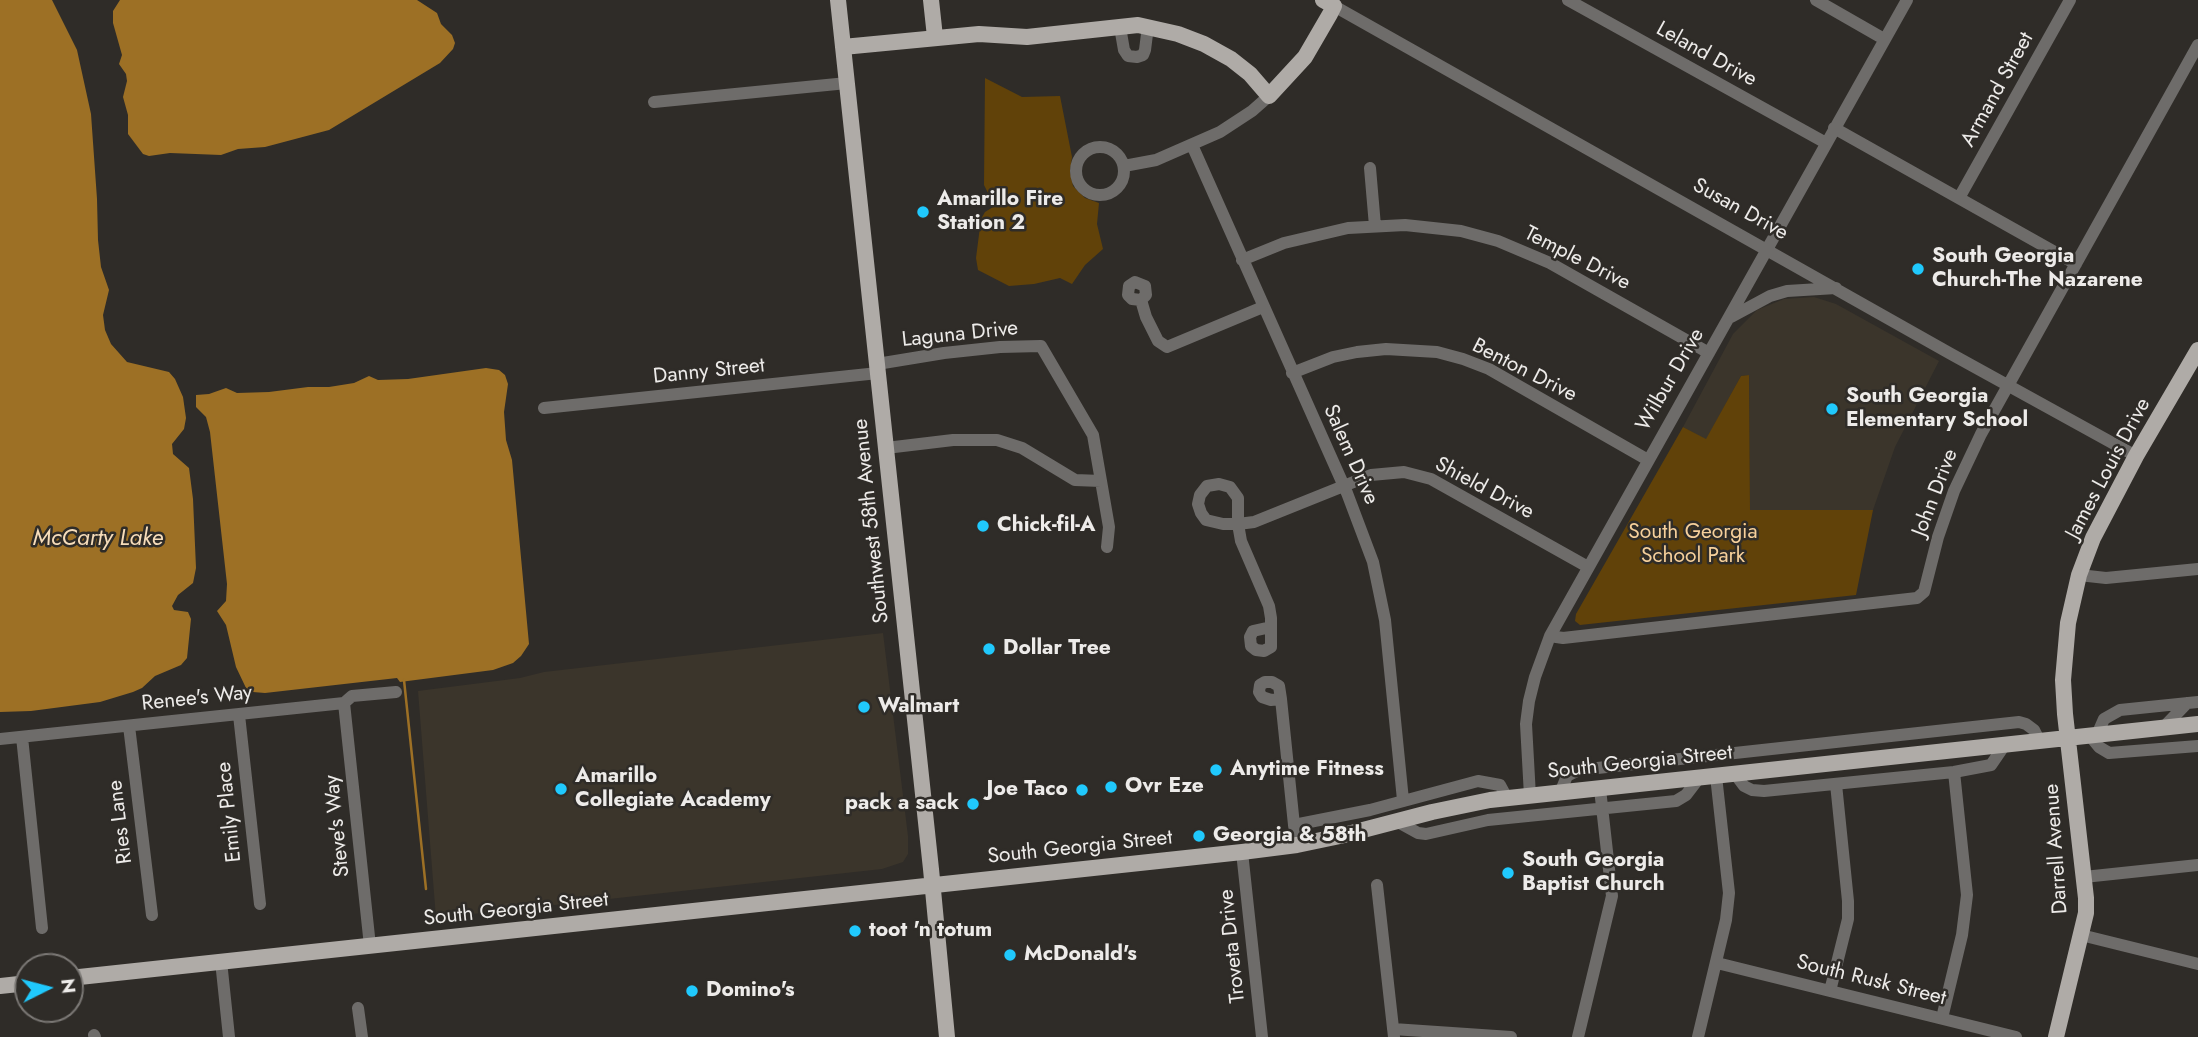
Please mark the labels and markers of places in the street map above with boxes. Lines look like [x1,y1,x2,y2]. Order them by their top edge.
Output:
place label: Amarillo Fire Station 2 [937,187,1063,237]
marker: Amarillo Fire Station 2 [915,204,931,220]
place label: South Georgia Church-The Nazarene [1932,244,2143,294]
marker: South Georgia Church-The Nazarene [1910,261,1926,277]
place label: South Georgia Elementary School [1846,384,2028,434]
marker: South Georgia Elementary School [1824,401,1840,417]
place label: Chick-fil-A [997,513,1095,539]
marker: Chick-fil-A [975,518,991,534]
place label: Dollar Tree [1003,636,1111,662]
marker: Dollar Tree [981,641,997,657]
place label: Walmart [878,694,959,720]
marker: Walmart [856,699,872,715]
place label: Anytime Fitness [1230,757,1384,783]
marker: Anytime Fitness [1208,762,1224,778]
place label: Amarillo Collegiate Academy [575,764,771,814]
place label: Ovr Eze [1125,774,1204,800]
place label: Joe Taco [987,777,1068,803]
marker: Ovr Eze [1103,779,1119,795]
marker: Amarillo Collegiate Academy [553,781,569,797]
marker: Joe Taco [1074,782,1090,798]
place label: pack a sack [845,791,959,817]
marker: pack a sack [965,796,981,812]
place label: Georgia & 58th [1213,823,1366,849]
marker: Georgia & 58th [1191,828,1207,844]
place label: South Georgia Baptist Church [1522,848,1665,898]
marker: South Georgia Baptist Church [1500,865,1516,881]
place label: toot 'n totum [869,918,992,944]
marker: toot 'n totum [847,923,863,939]
place label: McDonald's [1024,942,1137,968]
marker: McDonald's [1002,947,1018,963]
place label: Domino's [706,978,795,1004]
marker: Domino's [684,983,700,999]

